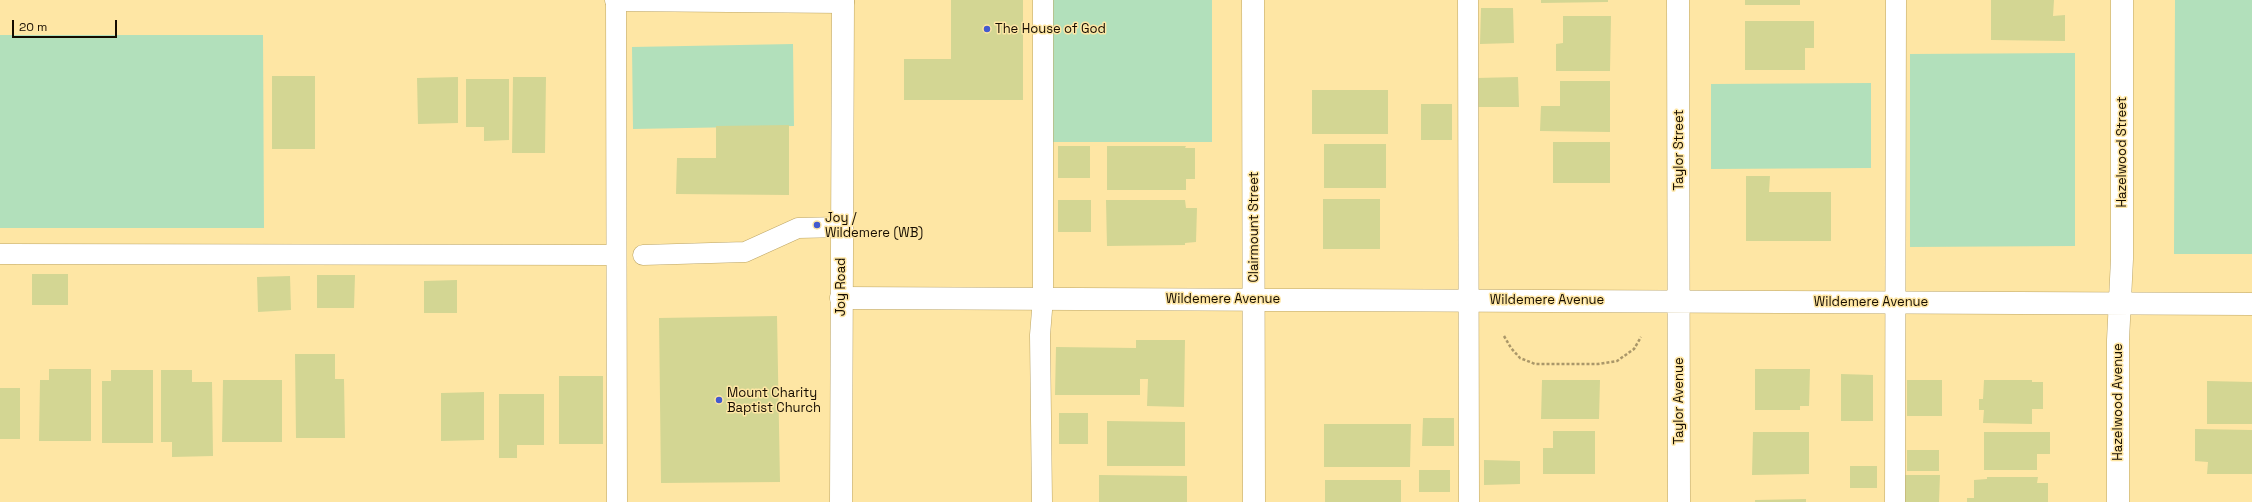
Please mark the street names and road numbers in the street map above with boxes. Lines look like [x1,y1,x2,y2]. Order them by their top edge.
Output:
street label: Hazelwood Street [2114,96,2130,208]
street label: Taylor Street [1671,110,1687,190]
street label: Clairmount Street [1246,171,1262,283]
street label: Joy Road [833,258,849,316]
street label: Wildemere Avenue [1166,291,1280,307]
street label: Wildemere Avenue [1490,292,1604,308]
street label: Wildemere Avenue [1814,294,1928,310]
street label: Hazelwood Avenue [2110,343,2126,461]
street label: Taylor Avenue [1671,357,1687,445]

